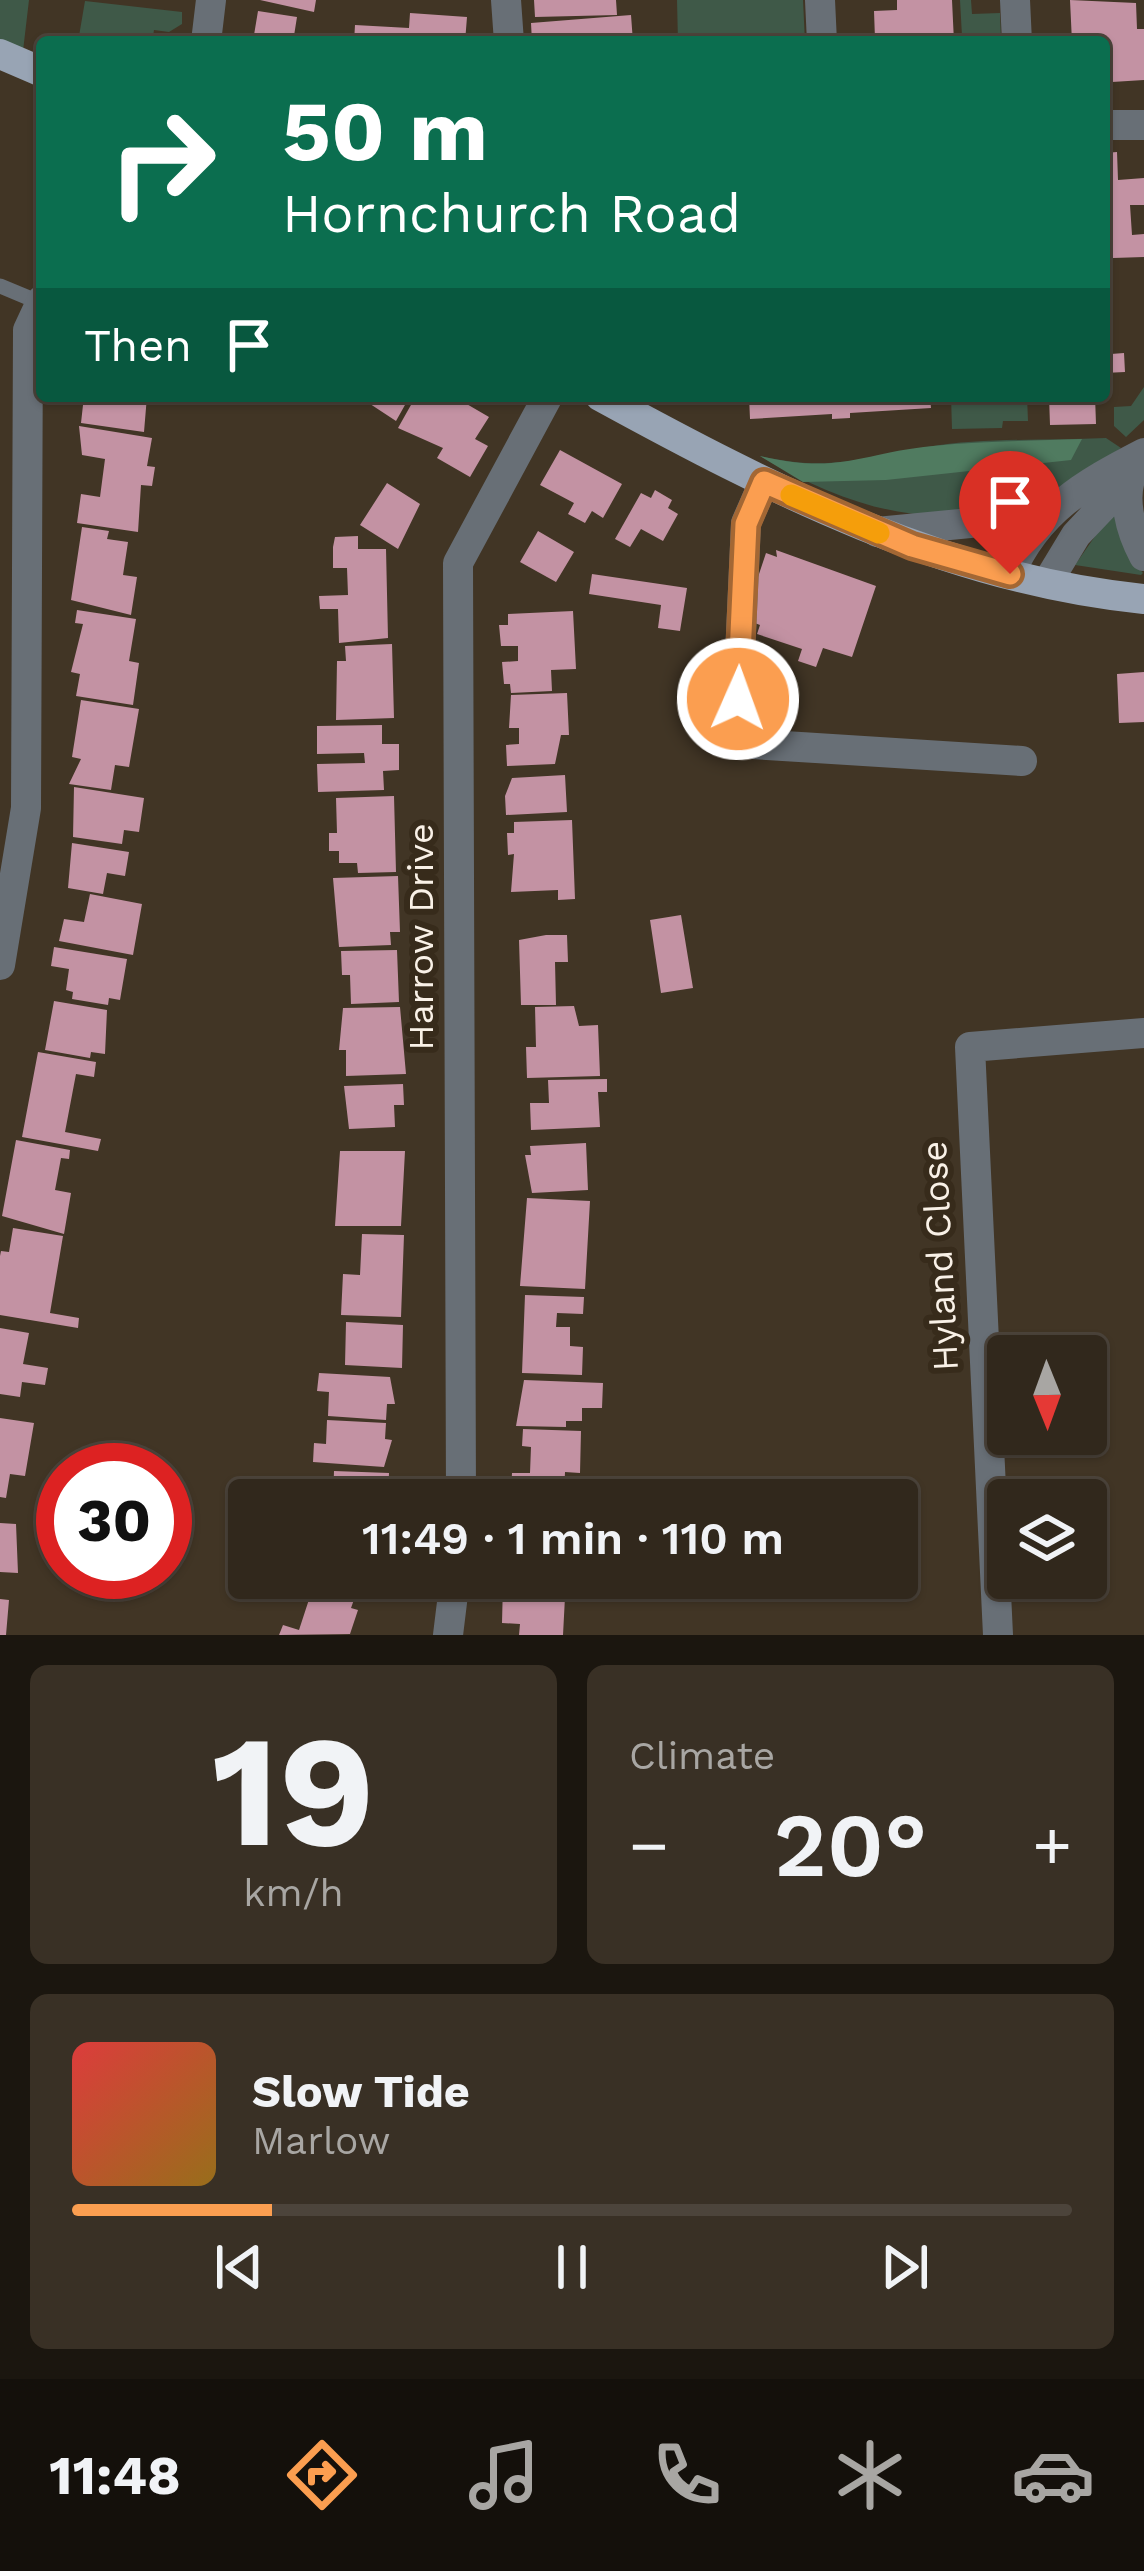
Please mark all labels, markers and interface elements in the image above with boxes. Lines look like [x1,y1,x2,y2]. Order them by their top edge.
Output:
text: 50 m [282,82,488,180]
icon: right [84,84,240,240]
text: Hornchurch Road [282,182,741,245]
icon: arrive [216,312,282,378]
text: Then [84,319,192,372]
pin [959,451,1061,574]
icon: arrive [977,469,1043,535]
position arrow [675,636,801,762]
street label: Harrow Drive [400,823,442,1051]
street label: Hyland Close [913,1140,967,1372]
north arrow [987,1335,1107,1455]
map controls [987,1335,1107,1599]
speed limit sign: 30 [36,1443,192,1599]
button: layers [987,1479,1107,1599]
text: 11:49 · 1 min · 110 m [362,1512,784,1565]
text: 19 [212,1700,375,1883]
text: Climate [629,1733,775,1778]
text: 20° [774,1792,927,1898]
text: − [629,1807,669,1884]
text: + [1032,1807,1072,1884]
text: km/h [243,1870,344,1915]
text: Slow Tide [252,2065,470,2118]
text: Marlow [252,2118,390,2163]
icon: previous [206,2234,272,2300]
icon: pause [539,2234,605,2300]
icon: next [872,2234,938,2300]
icon: directions [280,2433,364,2517]
icon: music [462,2433,546,2517]
icon: phone [645,2433,729,2517]
icon: climate [828,2433,912,2517]
icon: car [1011,2433,1095,2517]
text: 11:48 [49,2444,181,2507]

